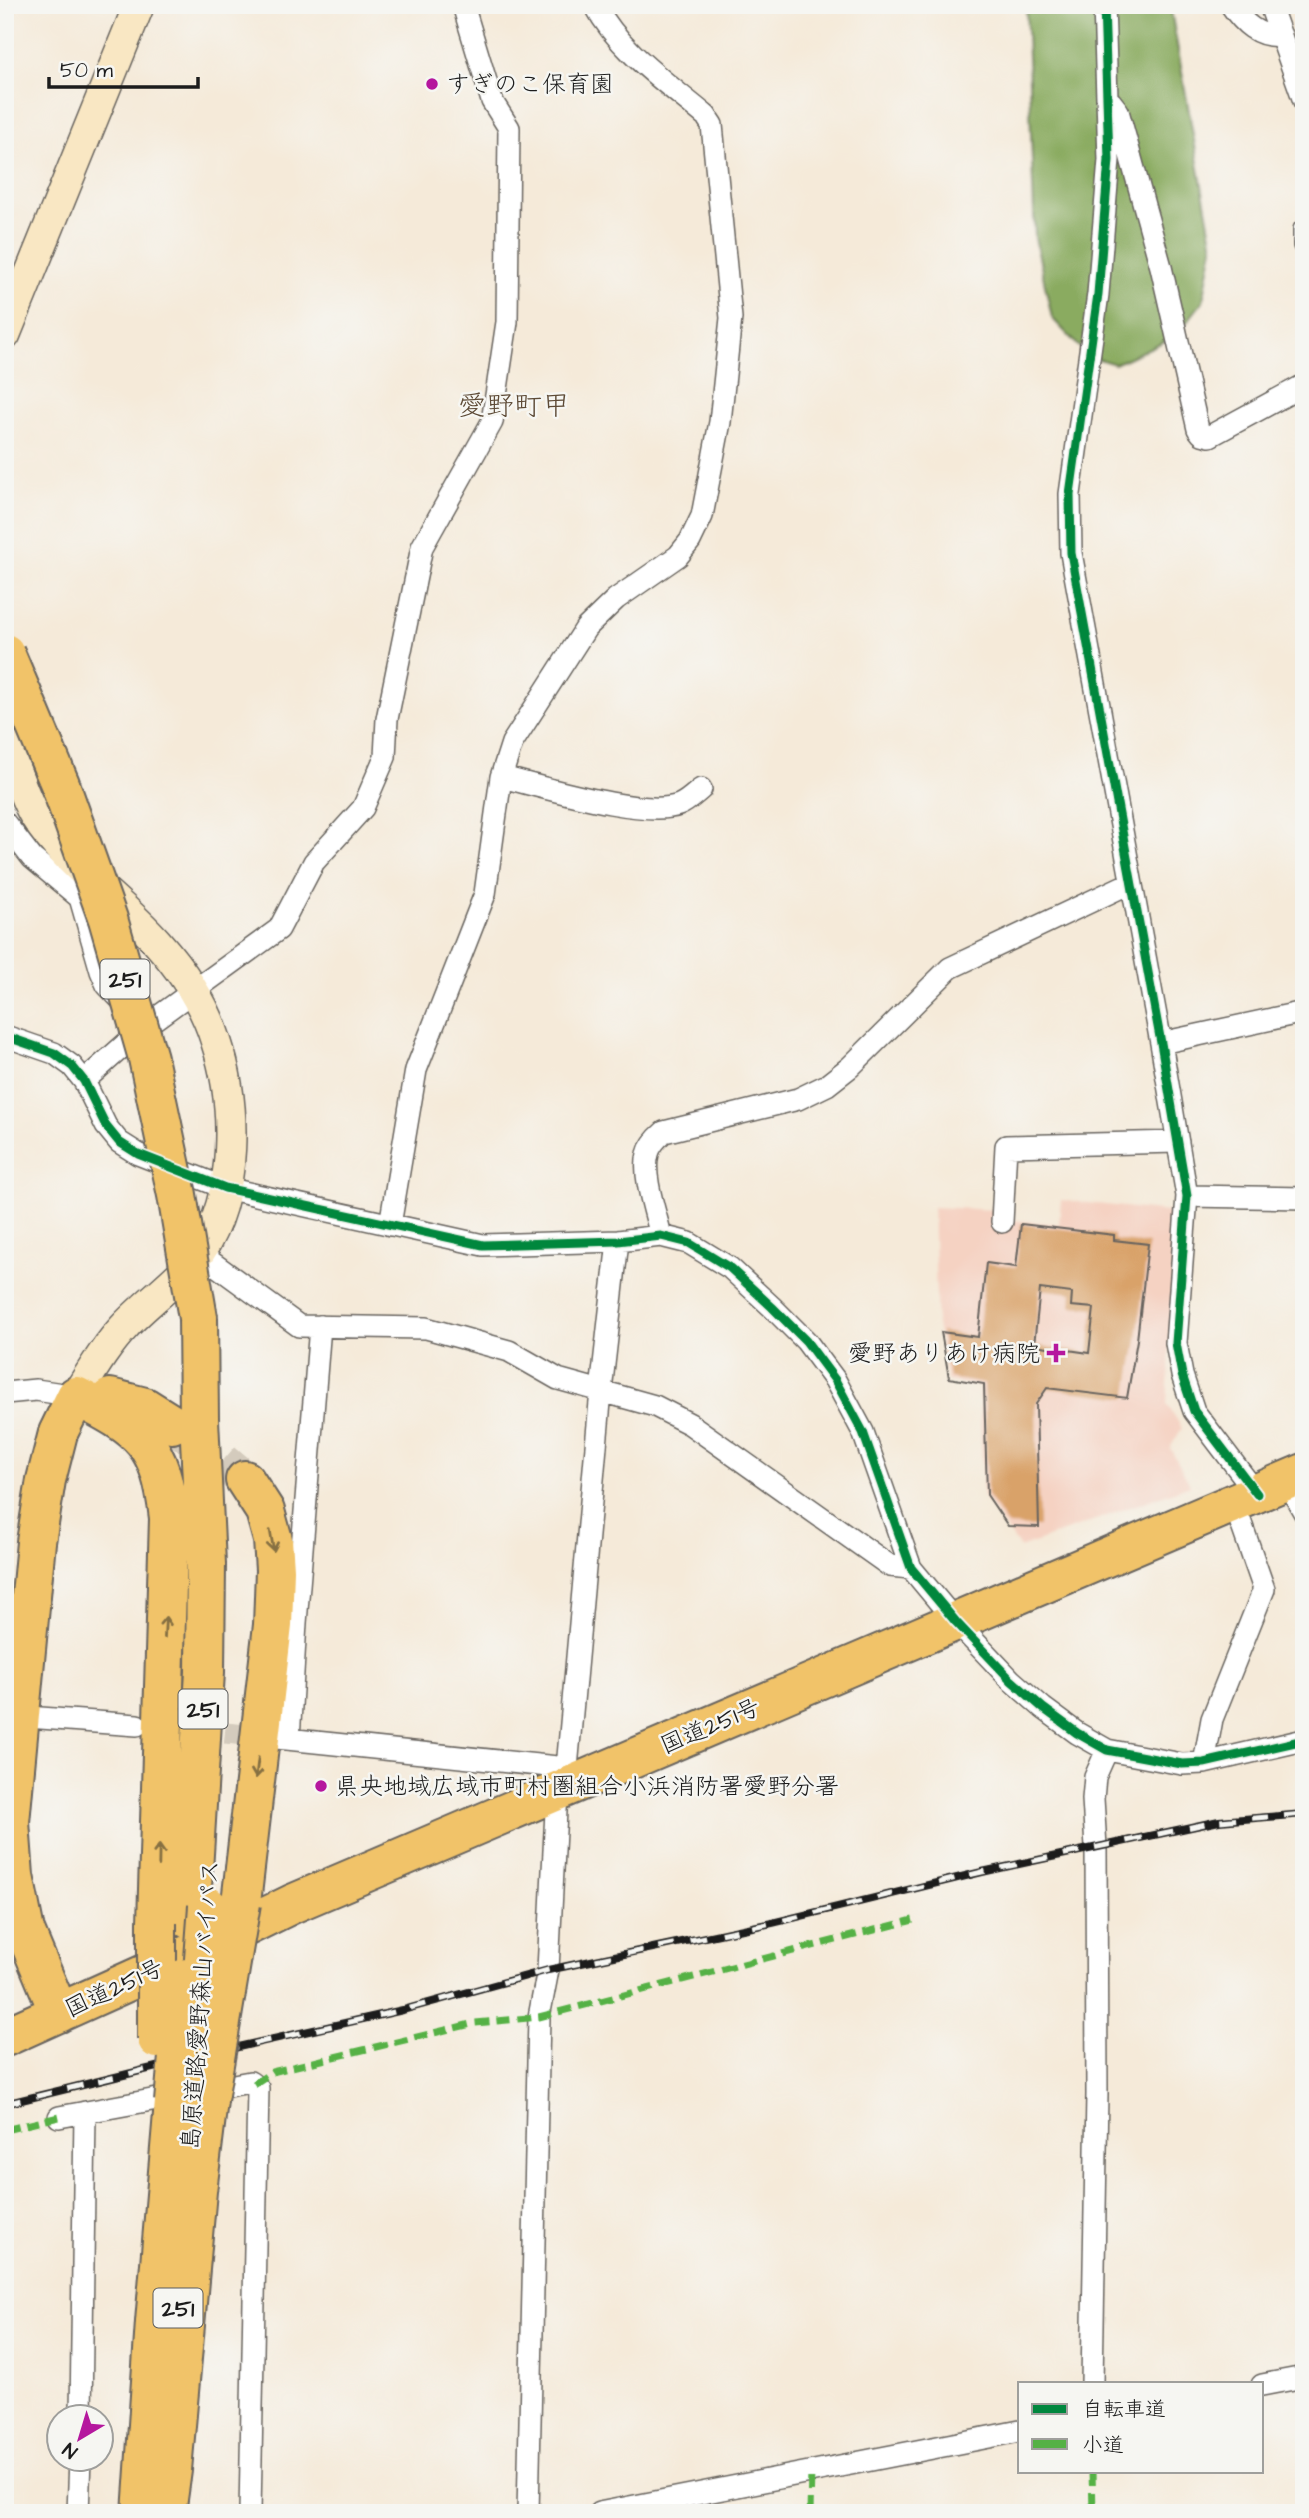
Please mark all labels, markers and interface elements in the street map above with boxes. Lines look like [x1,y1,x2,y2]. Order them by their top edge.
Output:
scale bar [49,46,198,90]
text: 50 m [60,56,114,85]
place label: すぎのこ保育園 [446,68,614,102]
marker: すぎのこ保育園 [424,76,440,92]
district label: 愛野町甲 [458,387,570,426]
road number: 251 [100,960,150,998]
place label: 愛野ありあけ病院 [848,1337,1040,1371]
marker: 愛野ありあけ病院 [1046,1343,1066,1363]
one-way arrow [266,1529,279,1552]
one-way arrow [159,1616,172,1639]
road number: 251 [178,1690,228,1728]
street label: 国道251号 [655,1691,766,1763]
one-way arrow [250,1756,263,1778]
place label: 県央地域広域市町村圏組合小浜消防署愛野分署 [335,1770,839,1804]
marker: 県央地域広域市町村圏組合小浜消防署愛野分署 [313,1778,329,1794]
one-way arrow [152,1843,165,1866]
street label: 島原道路;愛野森山バイパス [174,1859,228,2151]
street label: 国道251号 [59,1951,170,2027]
road number: 251 [154,2288,202,2328]
legend [1018,2382,1264,2472]
text: 自転車道 [1082,2395,1166,2424]
north arrow [46,2402,116,2472]
text: 小道 [1082,2431,1124,2460]
text: N [57,2436,83,2465]

